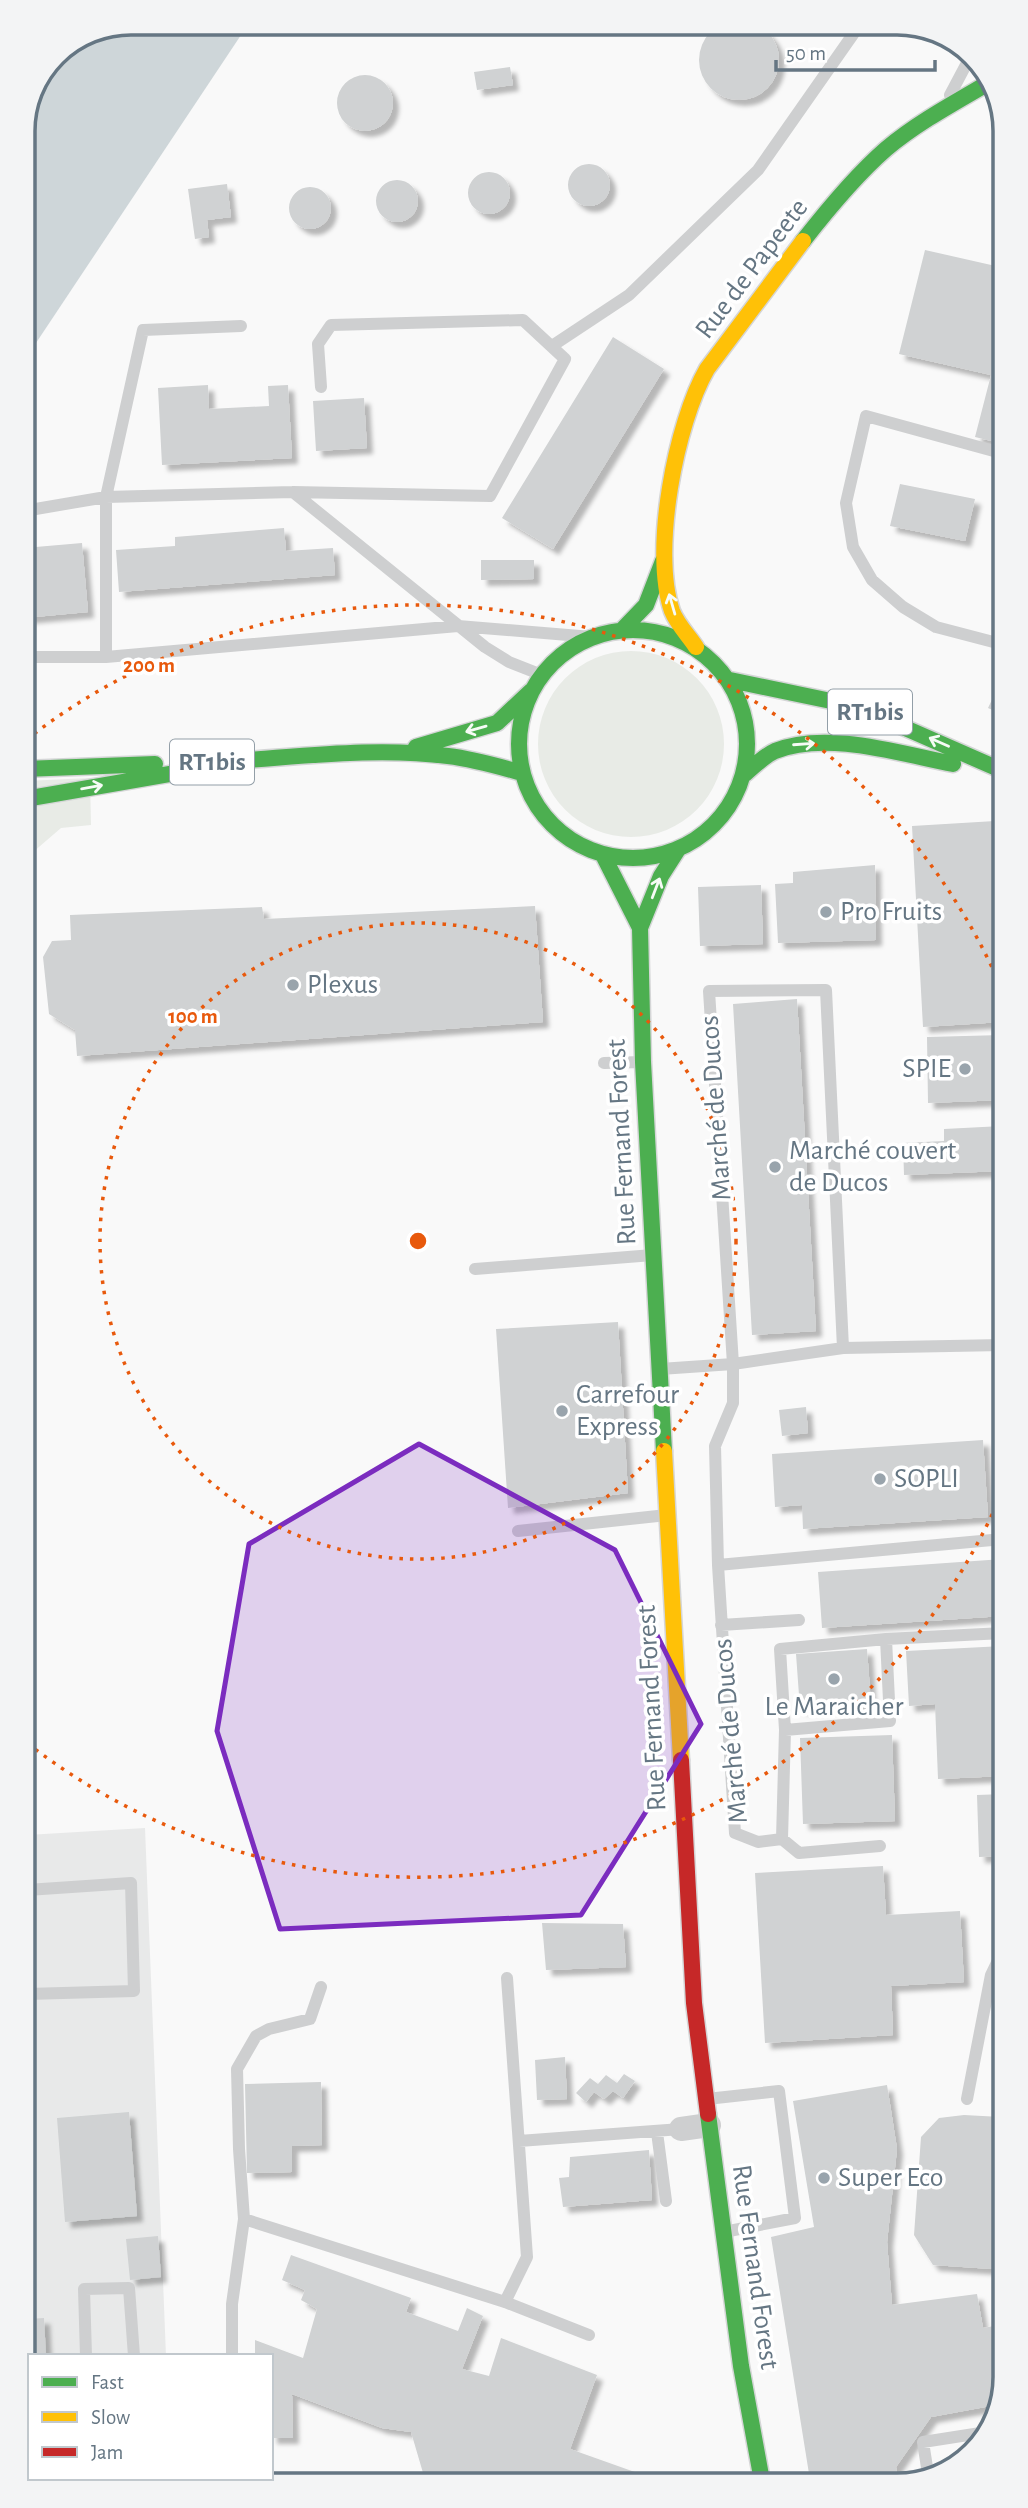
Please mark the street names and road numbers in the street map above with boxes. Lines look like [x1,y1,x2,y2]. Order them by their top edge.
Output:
street label: Rue de Papeete [691,194,813,344]
road number: RT1bis [828,690,912,734]
road number: RT1bis [170,740,254,784]
street label: Marché de Ducos [696,1014,736,1202]
street label: Rue Fernand Forest [603,1038,641,1246]
street label: Rue Fernand Forest [633,1604,671,1812]
street label: Marché de Ducos [709,1637,753,1825]
street label: Rue Fernand Forest [727,2163,783,2371]

